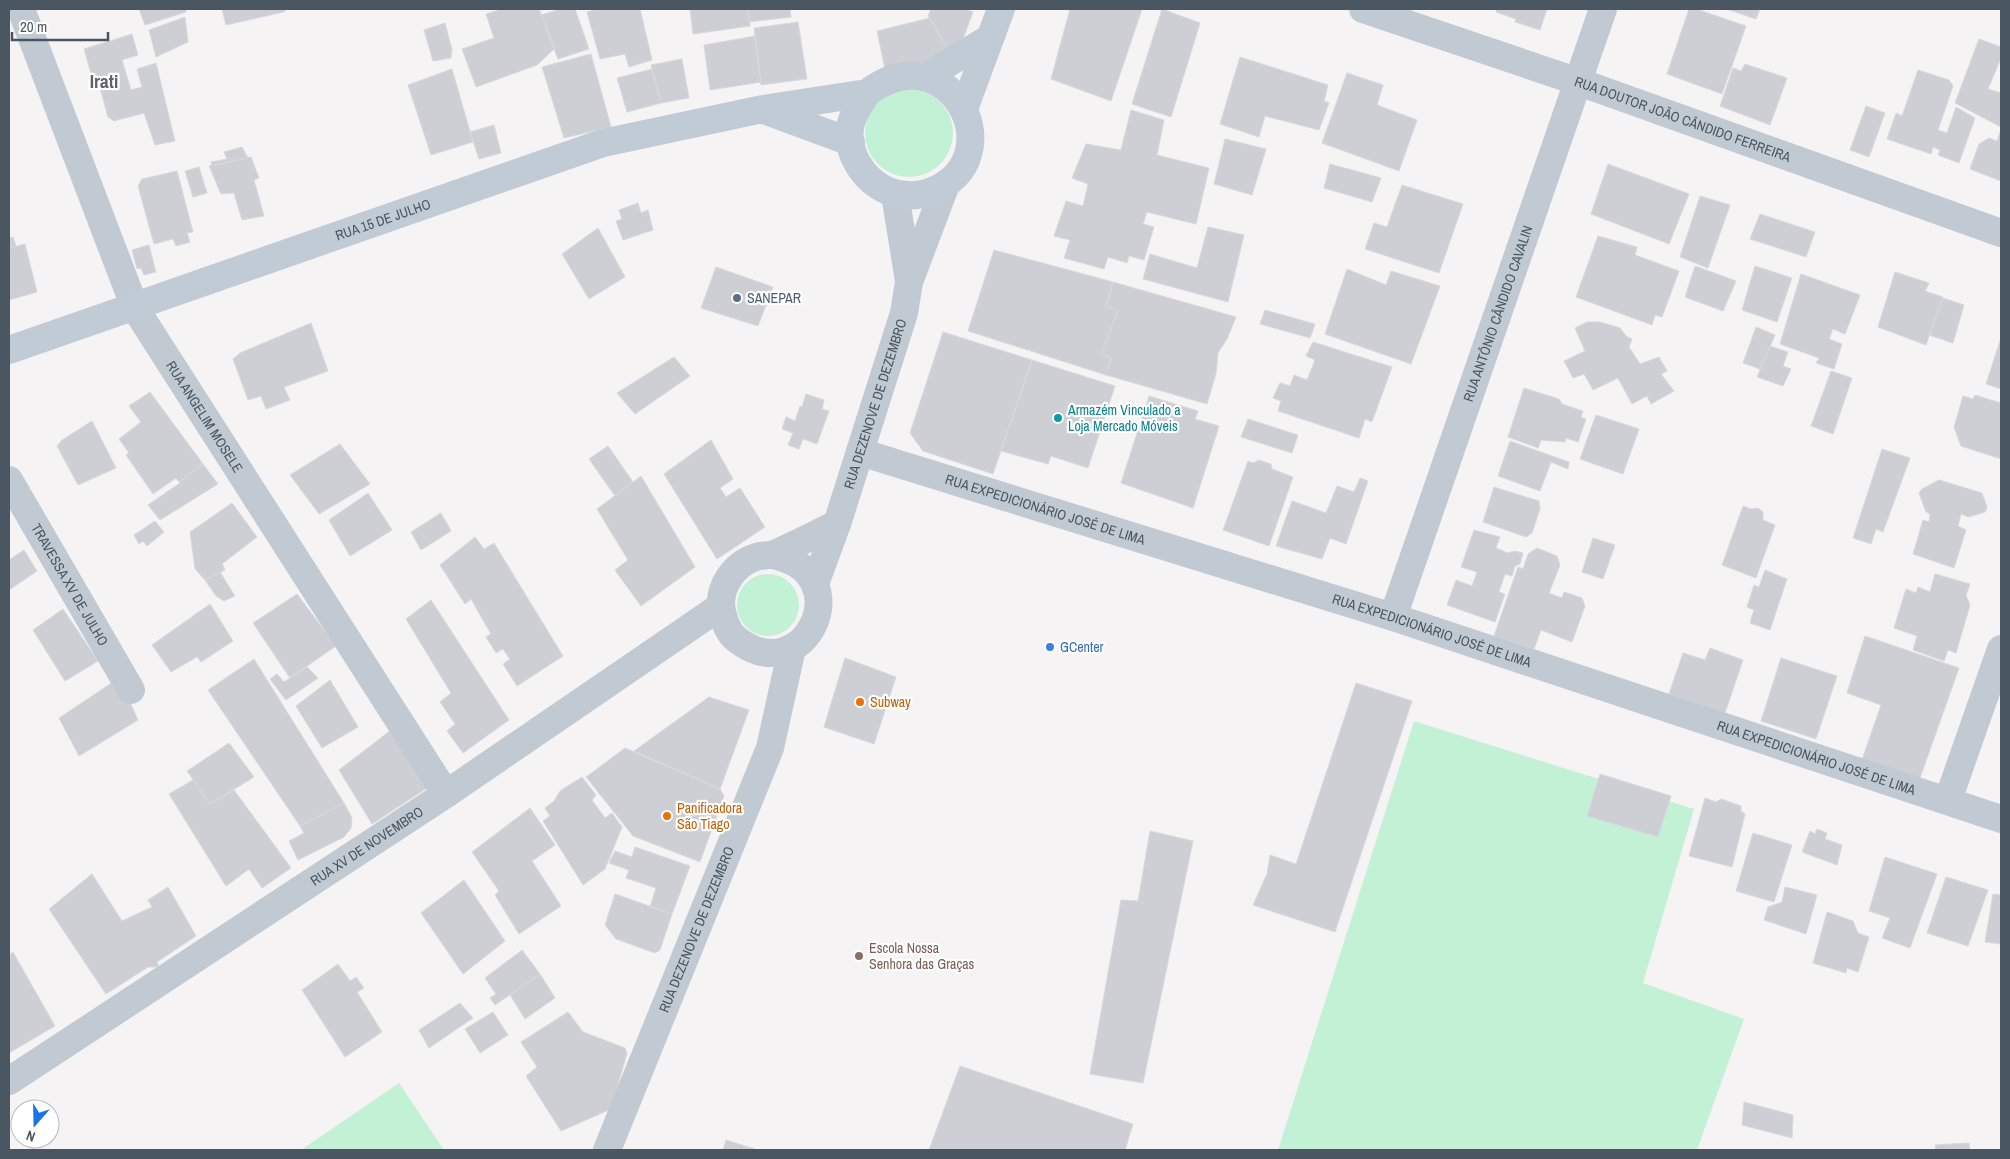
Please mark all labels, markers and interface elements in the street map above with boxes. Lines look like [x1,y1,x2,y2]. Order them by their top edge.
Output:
scale bar [12,10,109,42]
text: 20 m [20,16,47,37]
district label: Irati [90,68,118,94]
street label: RUA DOUTOR JOÃO CÂNDIDO FERREIRA [1572,72,1793,166]
street label: RUA 15 DE JULHO [333,195,433,245]
street label: RUA ANTÔNIO CÂNDIDO CAVALIN [1459,223,1537,404]
place label: SANEPAR [747,289,801,307]
marker: SANEPAR [731,292,743,304]
street label: RUA DEZENOVE DE DEZEMBRO [840,316,911,491]
street label: RUA ANGELIM MOSELE [162,357,247,476]
place label: Armazém Vinculado a Loja Mercado Móveis [1067,401,1181,435]
marker: Armazém Vinculado a Loja Mercado Móveis [1052,412,1064,424]
street label: RUA EXPEDICIONÁRIO JOSÉ DE LIMA [943,470,1148,549]
street label: TRAVESSA XV DE JULHO [27,520,112,649]
street label: RUA EXPEDICIONÁRIO JOSÉ DE LIMA [1330,590,1534,671]
place label: GCenter [1060,638,1104,656]
marker: GCenter [1044,641,1056,653]
place label: Subway [870,693,911,711]
marker: Subway [854,696,866,708]
street label: RUA EXPEDICIONÁRIO JOSÉ DE LIMA [1715,716,1918,799]
place label: Panificadora São Tiago [677,799,743,833]
street label: RUA XV DE NOVEMBRO [307,802,427,890]
marker: Panificadora São Tiago [661,810,673,822]
street label: RUA DEZENOVE DE DEZEMBRO [655,844,738,1015]
place label: Escola Nossa Senhora das Graças [869,939,975,973]
marker: Escola Nossa Senhora das Graças [853,950,865,962]
north arrow [10,1099,60,1149]
text: N [24,1126,38,1146]

